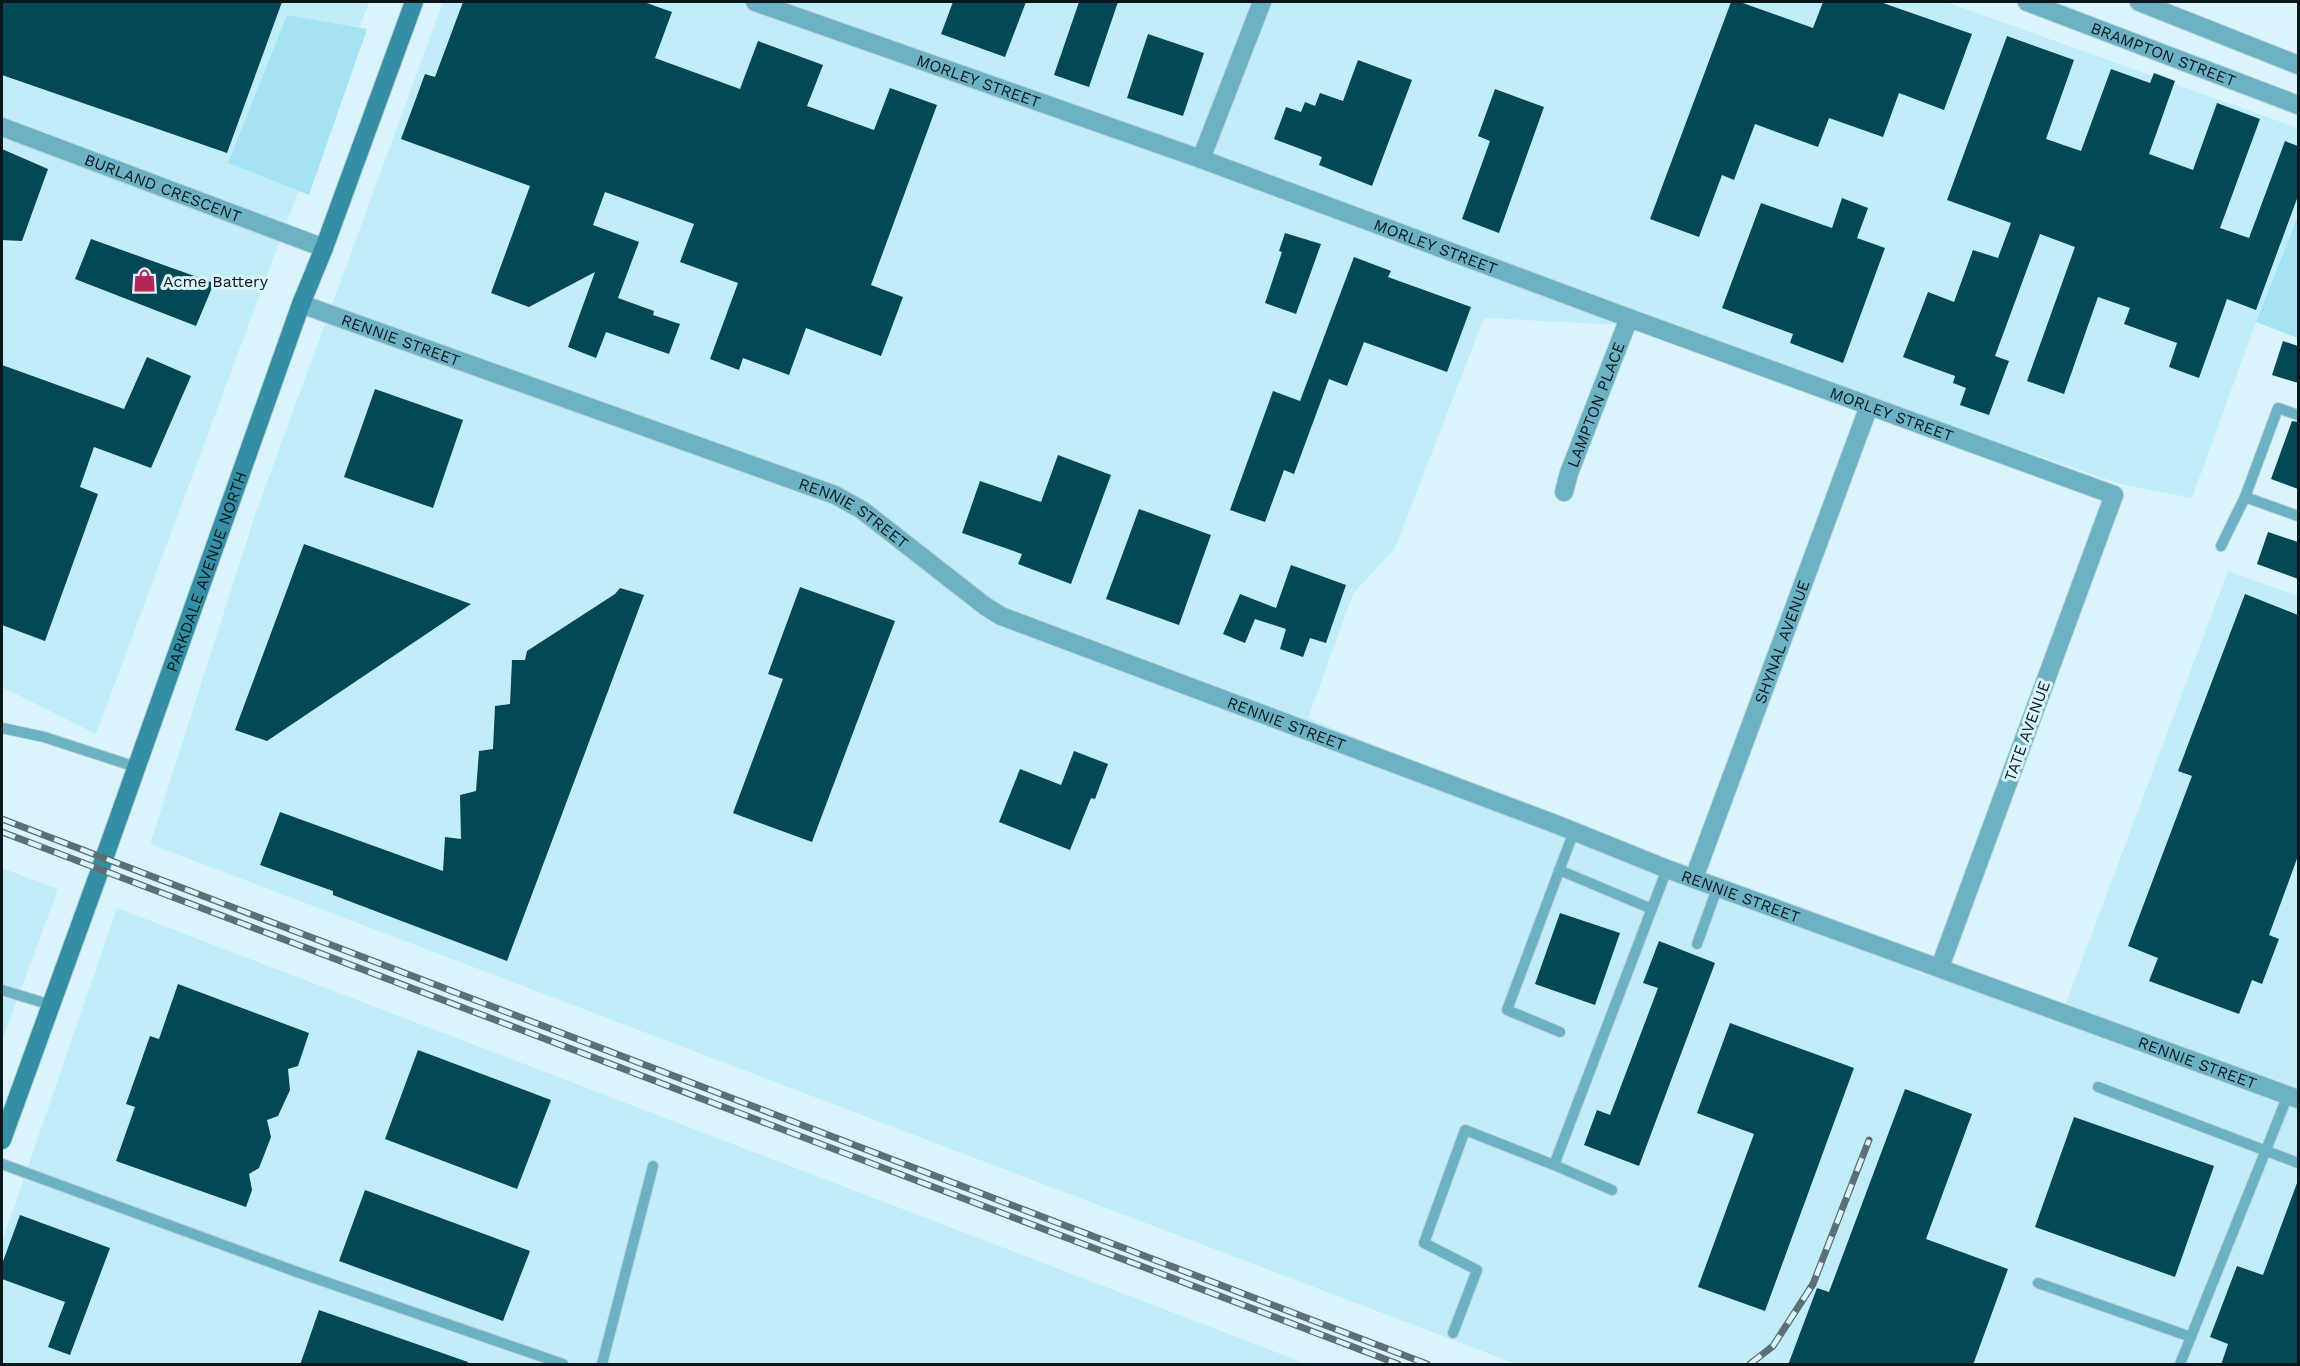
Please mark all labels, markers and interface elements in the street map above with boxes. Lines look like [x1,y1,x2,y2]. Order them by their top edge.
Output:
street label: BRAMPTON STREET [2088,18,2239,90]
street label: MORLEY STREET [914,50,1043,111]
street label: BURLAND CRESCENT [82,149,244,226]
street label: MORLEY STREET [1371,215,1500,278]
shop icon: Acme Battery [132,268,158,294]
place label: Acme Battery [163,272,269,291]
street label: RENNIE STREET [339,310,463,370]
street label: LAMPTON PLACE [1563,339,1628,470]
street label: MORLEY STREET [1827,383,1956,445]
street label: PARKDALE AVENUE NORTH [162,469,250,674]
street label: RENNIE STREET [796,473,913,552]
street label: SHYNAL AVENUE [1750,577,1813,706]
street label: TATE AVENUE [2000,678,2054,784]
street label: RENNIE STREET [1225,692,1349,754]
street label: RENNIE STREET [1679,866,1803,926]
street label: RENNIE STREET [2136,1032,2260,1093]

